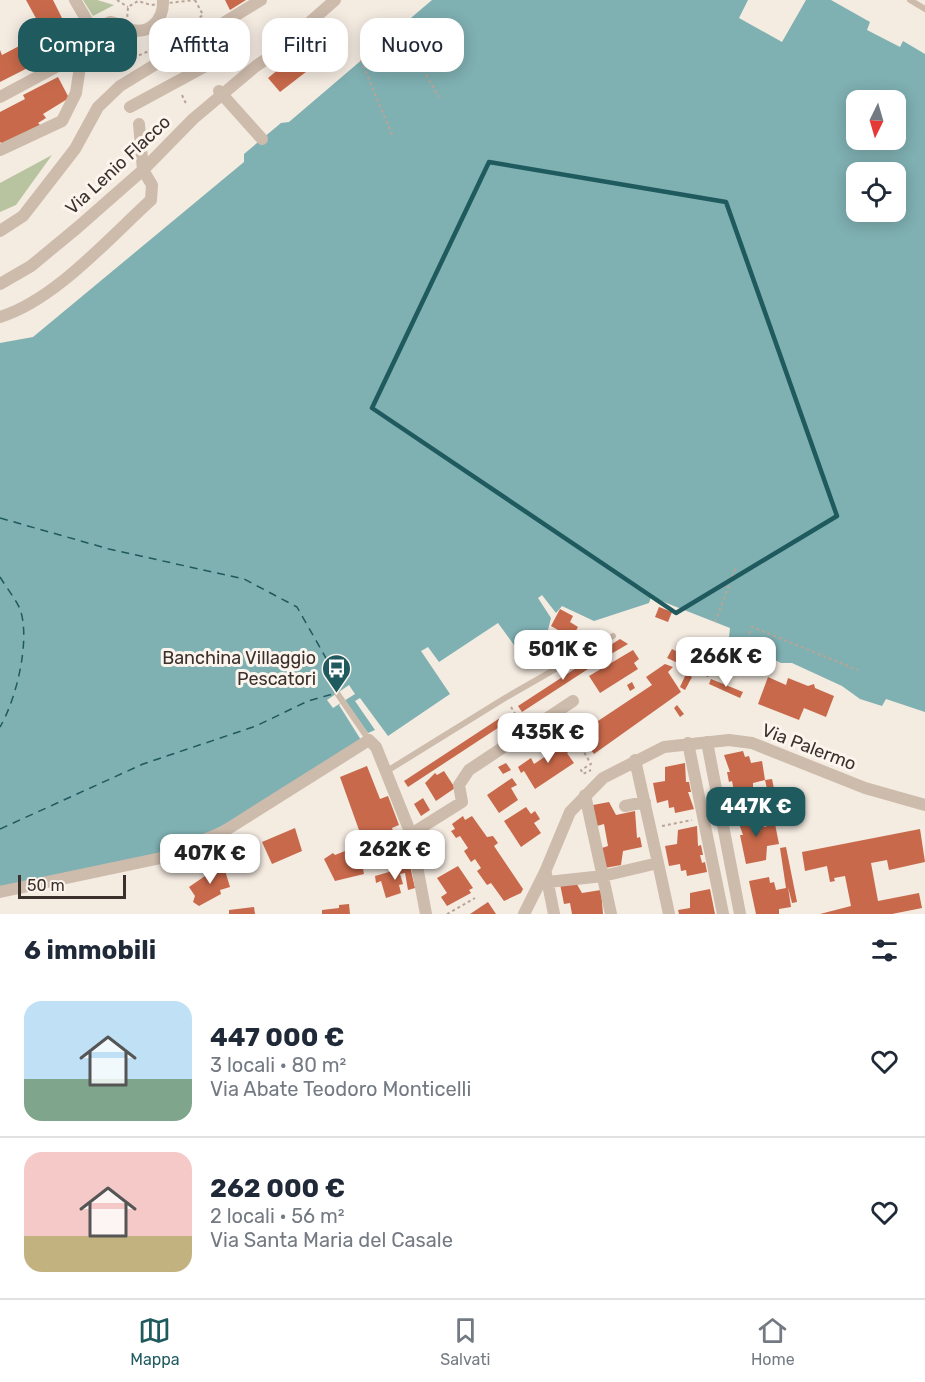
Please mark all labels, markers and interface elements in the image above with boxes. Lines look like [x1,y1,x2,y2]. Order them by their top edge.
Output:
chip: Compra [18,18,137,72]
chip: Affitta [149,18,250,72]
chip: Filtri [262,18,348,72]
chip: Nuovo [360,18,464,72]
north arrow [846,90,906,150]
map controls [846,90,906,222]
street label: Via Lenio Flacco [61,111,175,219]
button: locate [846,162,906,222]
pin: 501K € [514,630,612,681]
text: 501K € [528,637,598,661]
pin: 266K € [677,637,775,688]
text: 266K € [690,644,762,668]
place label: Banchina Villaggio Pescatori [162,647,316,690]
bus stop icon: Banchina Villaggio Pescatori [321,652,353,694]
pin: 435K € [499,713,597,764]
street label: Via Palermo [759,719,859,775]
text: 435K € [512,720,584,744]
pin: 447K € [707,787,805,838]
text: 447K € [720,794,792,818]
pin: 262K € [346,830,444,881]
pin: 407K € [161,834,259,885]
text: 262K € [359,837,431,861]
text: 407K € [174,841,246,865]
scale bar [18,872,126,900]
text: 50 m [27,876,65,895]
icon: filters [868,934,901,967]
text: 6 immobili [24,935,156,966]
text: 447 000 € [210,1022,344,1053]
icon: home [72,1025,144,1097]
icon: heart [868,1045,901,1078]
text: 3 locali · 80 m² [210,1053,346,1077]
text: Via Abate Teodoro Monticelli [210,1077,471,1101]
text: 262 000 € [210,1173,345,1204]
icon: home [72,1176,144,1248]
icon: heart [868,1196,901,1229]
text: 2 locali · 56 m² [210,1204,345,1228]
text: Via Santa Maria del Casale [210,1228,453,1252]
tab: Mappa [130,1314,180,1369]
tab: Salvati [440,1314,490,1369]
tab: Home [751,1314,795,1369]

